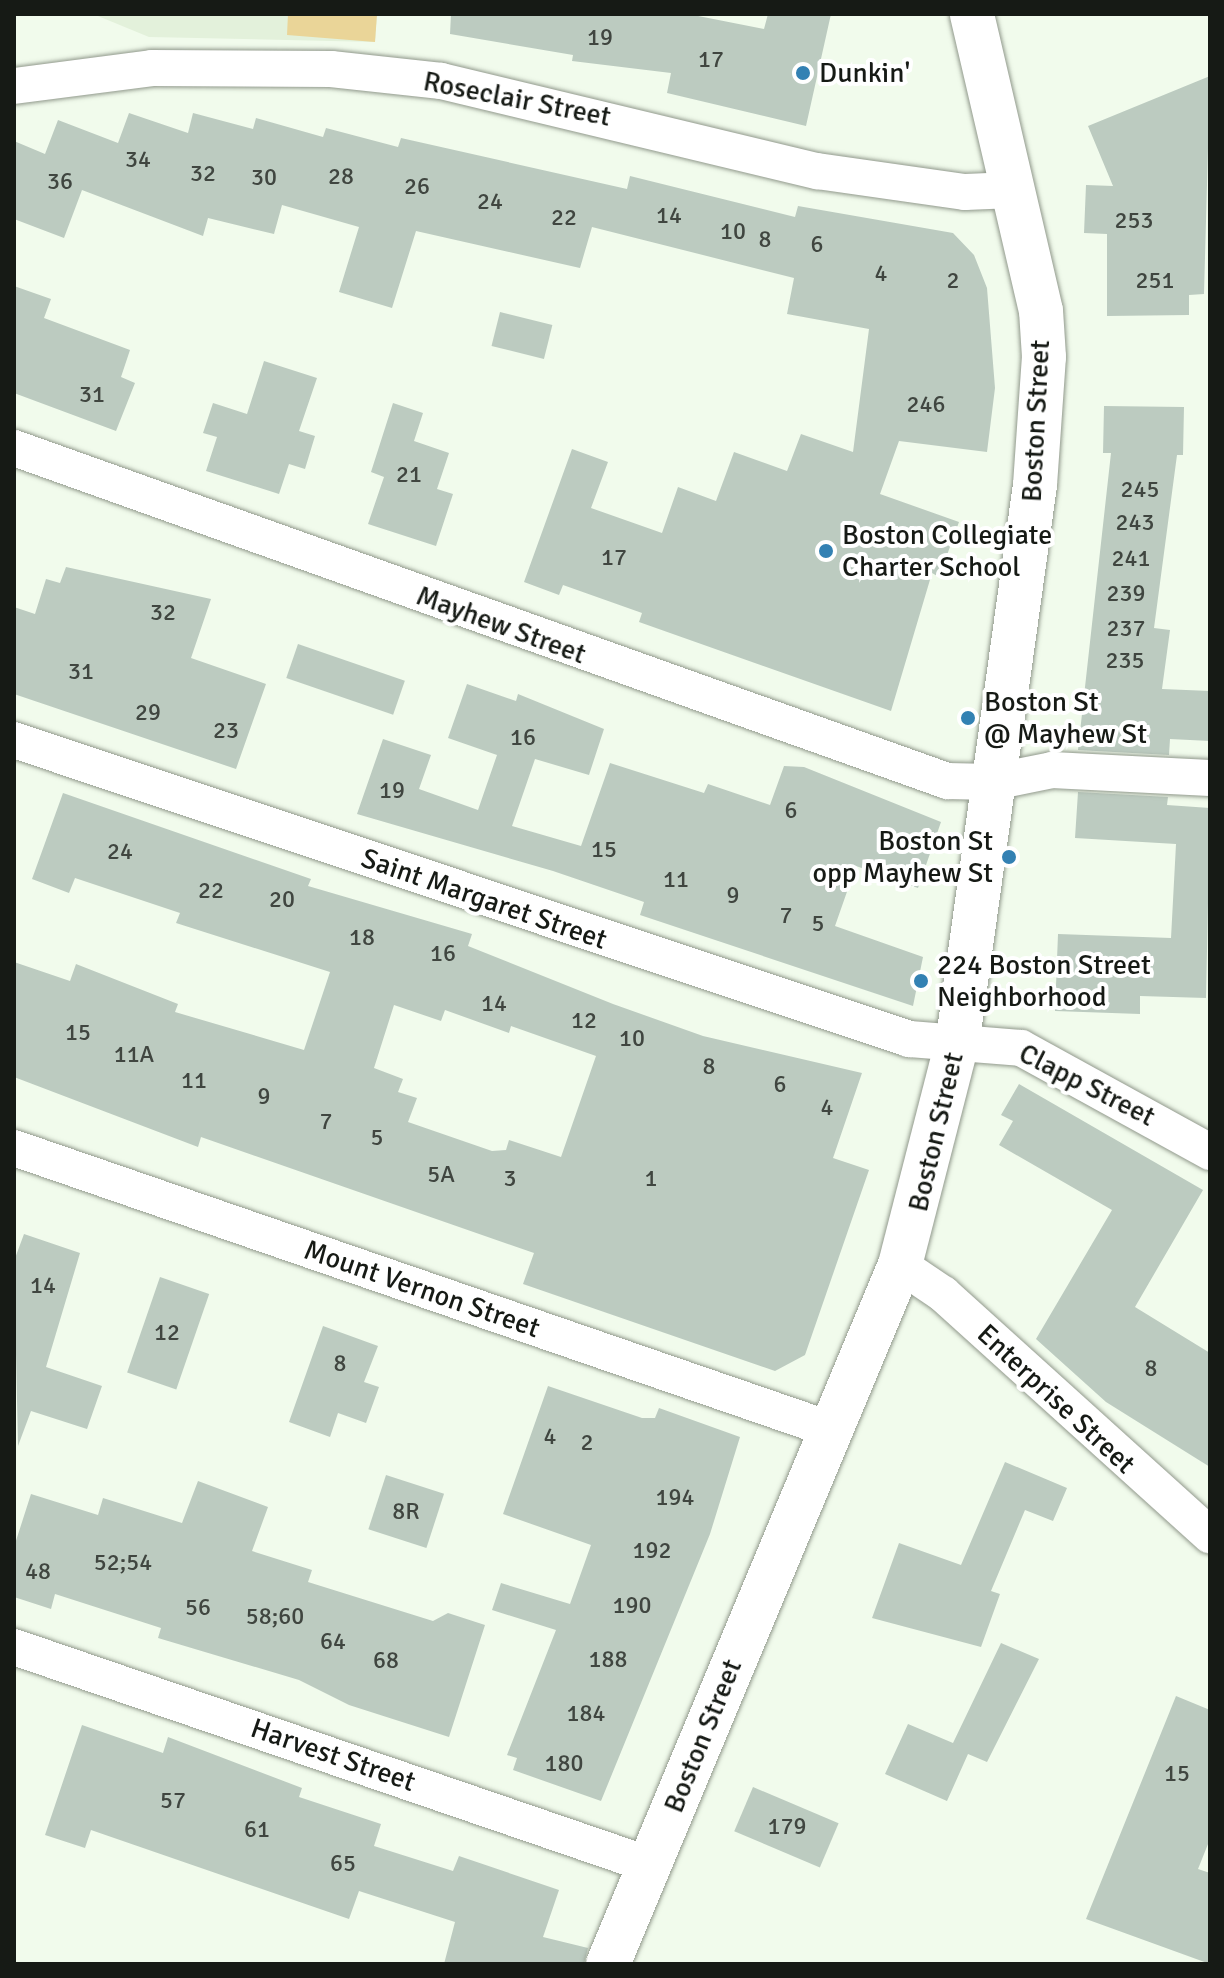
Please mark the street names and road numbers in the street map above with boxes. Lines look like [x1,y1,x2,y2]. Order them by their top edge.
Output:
street label: Roseclair Street [421,64,613,134]
street label: Boston Street [1015,339,1057,503]
street label: Mayhew Street [412,579,590,671]
street label: Saint Margaret Street [357,841,611,957]
street label: Clapp Street [1013,1036,1161,1134]
street label: Boston Street [901,1049,971,1215]
street label: Mount Vernon Street [300,1233,544,1345]
street label: Enterprise Street [970,1317,1142,1481]
street label: Boston Street [657,1654,749,1818]
street label: Harvest Street [246,1711,420,1799]

